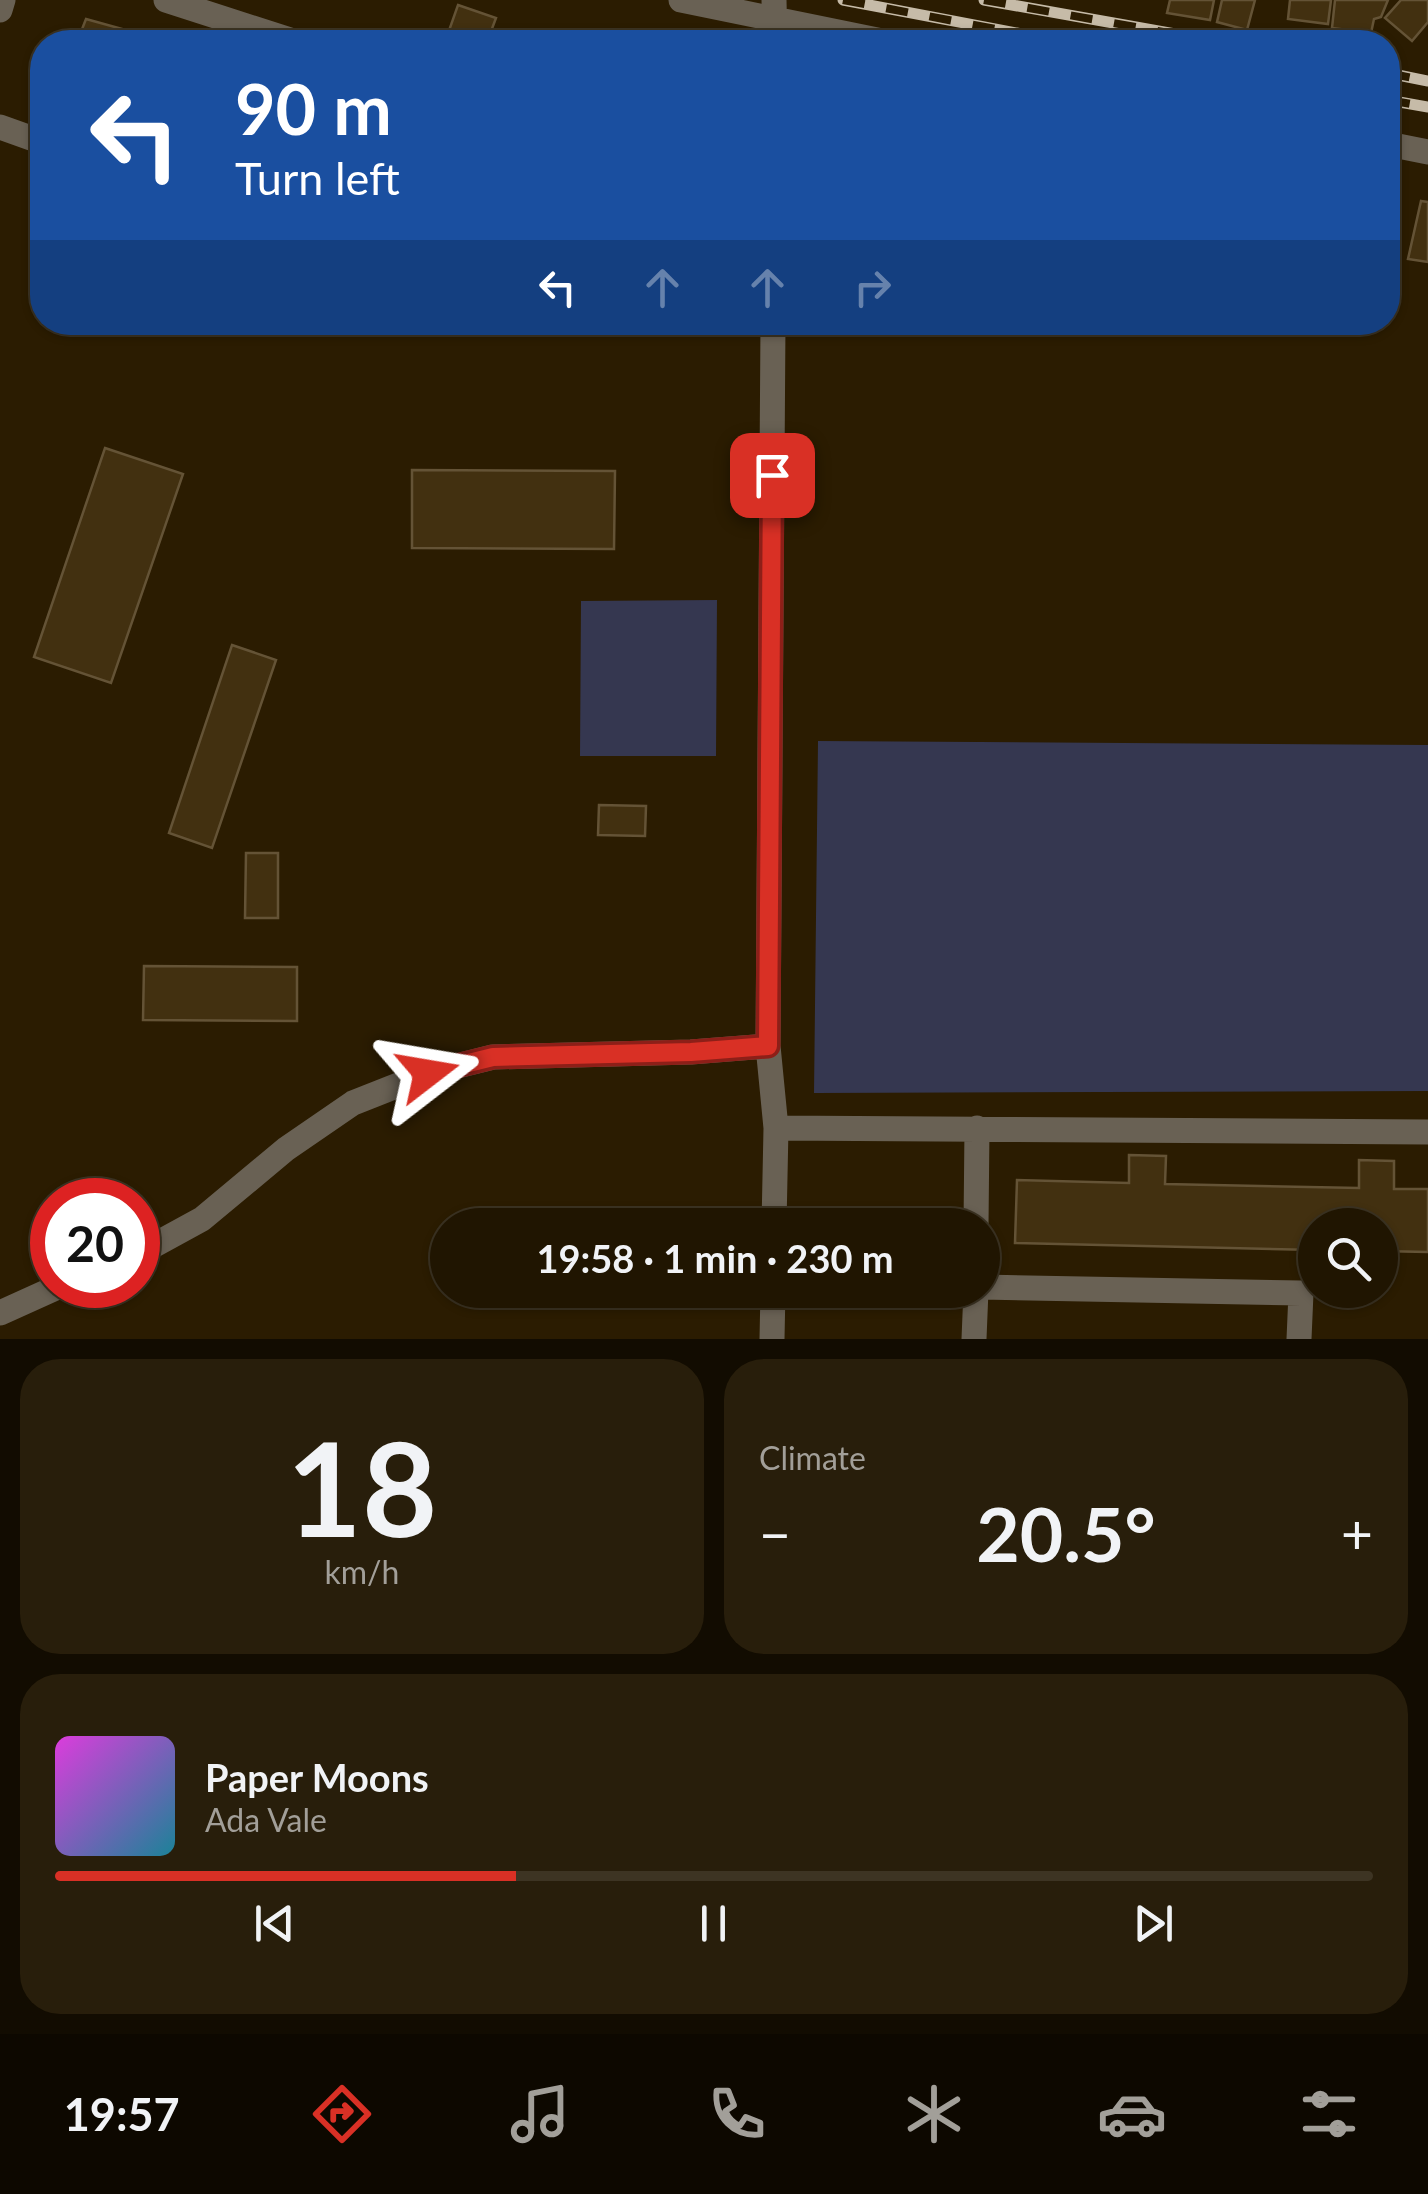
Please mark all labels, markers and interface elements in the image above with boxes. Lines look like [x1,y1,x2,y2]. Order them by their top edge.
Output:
text: 90 m [235,66,392,150]
icon: left [70,70,200,200]
text: Turn left [235,151,400,205]
icon: left [530,260,585,315]
icon: ahead [635,260,690,315]
icon: ahead [740,260,795,315]
icon: right [845,260,900,315]
pin [730,433,815,518]
icon: arrive [745,448,800,503]
position arrow [376,1021,480,1125]
speed limit sign: 20 [30,1178,160,1308]
map controls [1298,1208,1398,1308]
button: search [1298,1208,1398,1308]
text: 19:58 · 1 min · 230 m [536,1235,894,1281]
text: 18 [287,1409,437,1565]
text: Climate [759,1438,866,1477]
text: 20.5° [976,1488,1156,1578]
text: − [759,1500,791,1566]
text: + [1341,1500,1373,1566]
text: km/h [325,1552,399,1591]
text: Paper Moons [205,1754,429,1800]
text: Ada Vale [205,1800,327,1839]
icon: previous [247,1896,302,1951]
icon: pause [686,1896,741,1951]
icon: next [1126,1896,1181,1951]
icon: directions [307,2079,377,2149]
icon: music [505,2079,575,2149]
icon: phone [702,2079,772,2149]
icon: climate [899,2079,969,2149]
icon: car [1097,2079,1167,2149]
icon: filters [1294,2079,1364,2149]
text: 19:57 [64,2087,180,2141]

